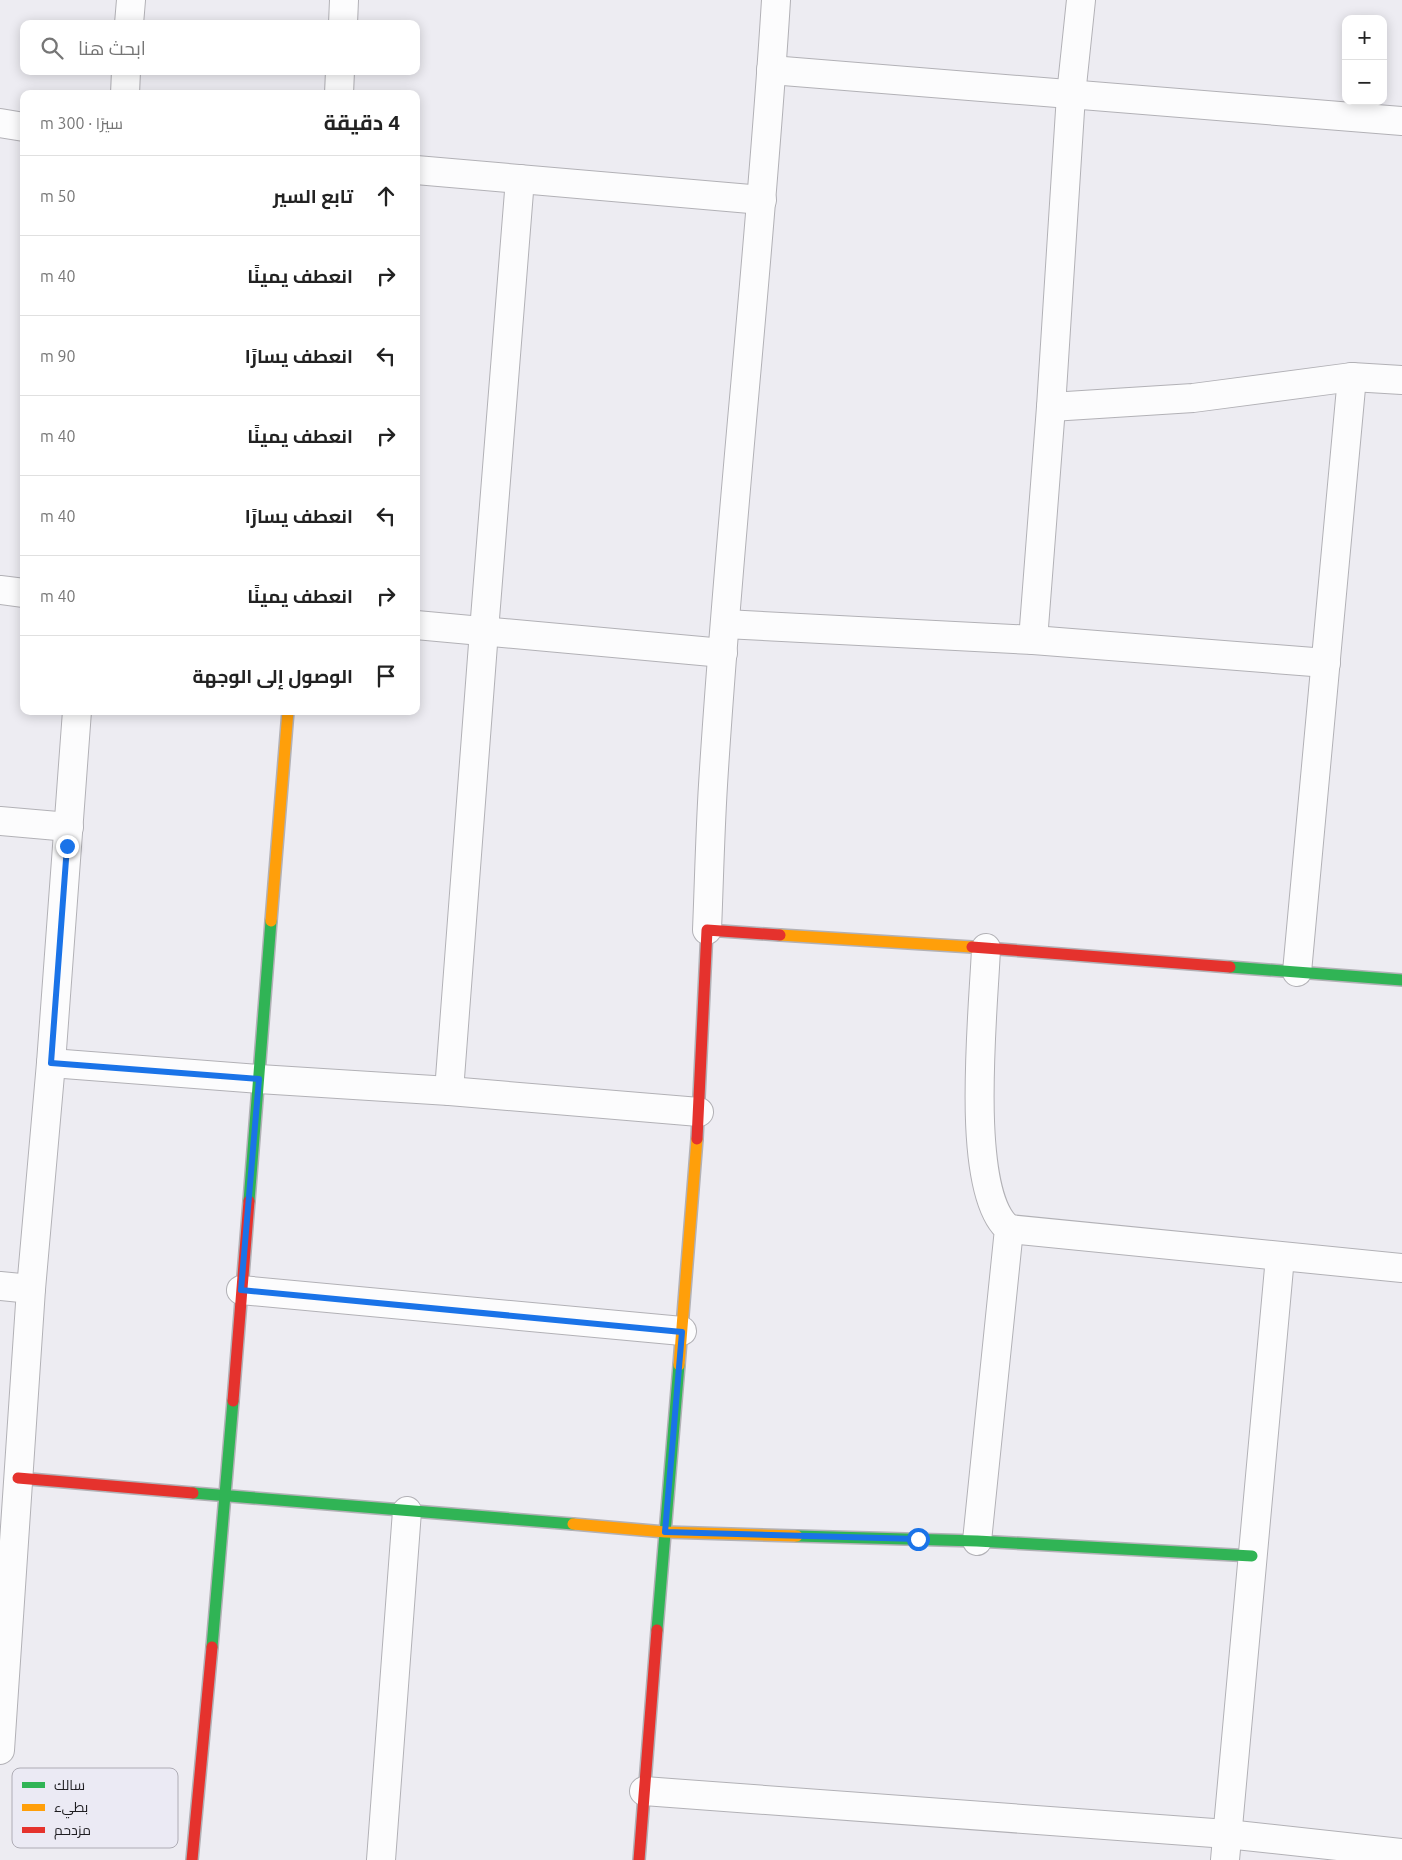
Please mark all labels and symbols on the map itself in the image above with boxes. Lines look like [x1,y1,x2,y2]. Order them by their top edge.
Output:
route end [56,835,79,858]
route start [907,1528,930,1551]
legend [12,1768,178,1848]
text: سالك [54,1777,85,1793]
text: بطيء [54,1799,88,1819]
text: مزدحم [54,1822,91,1840]

